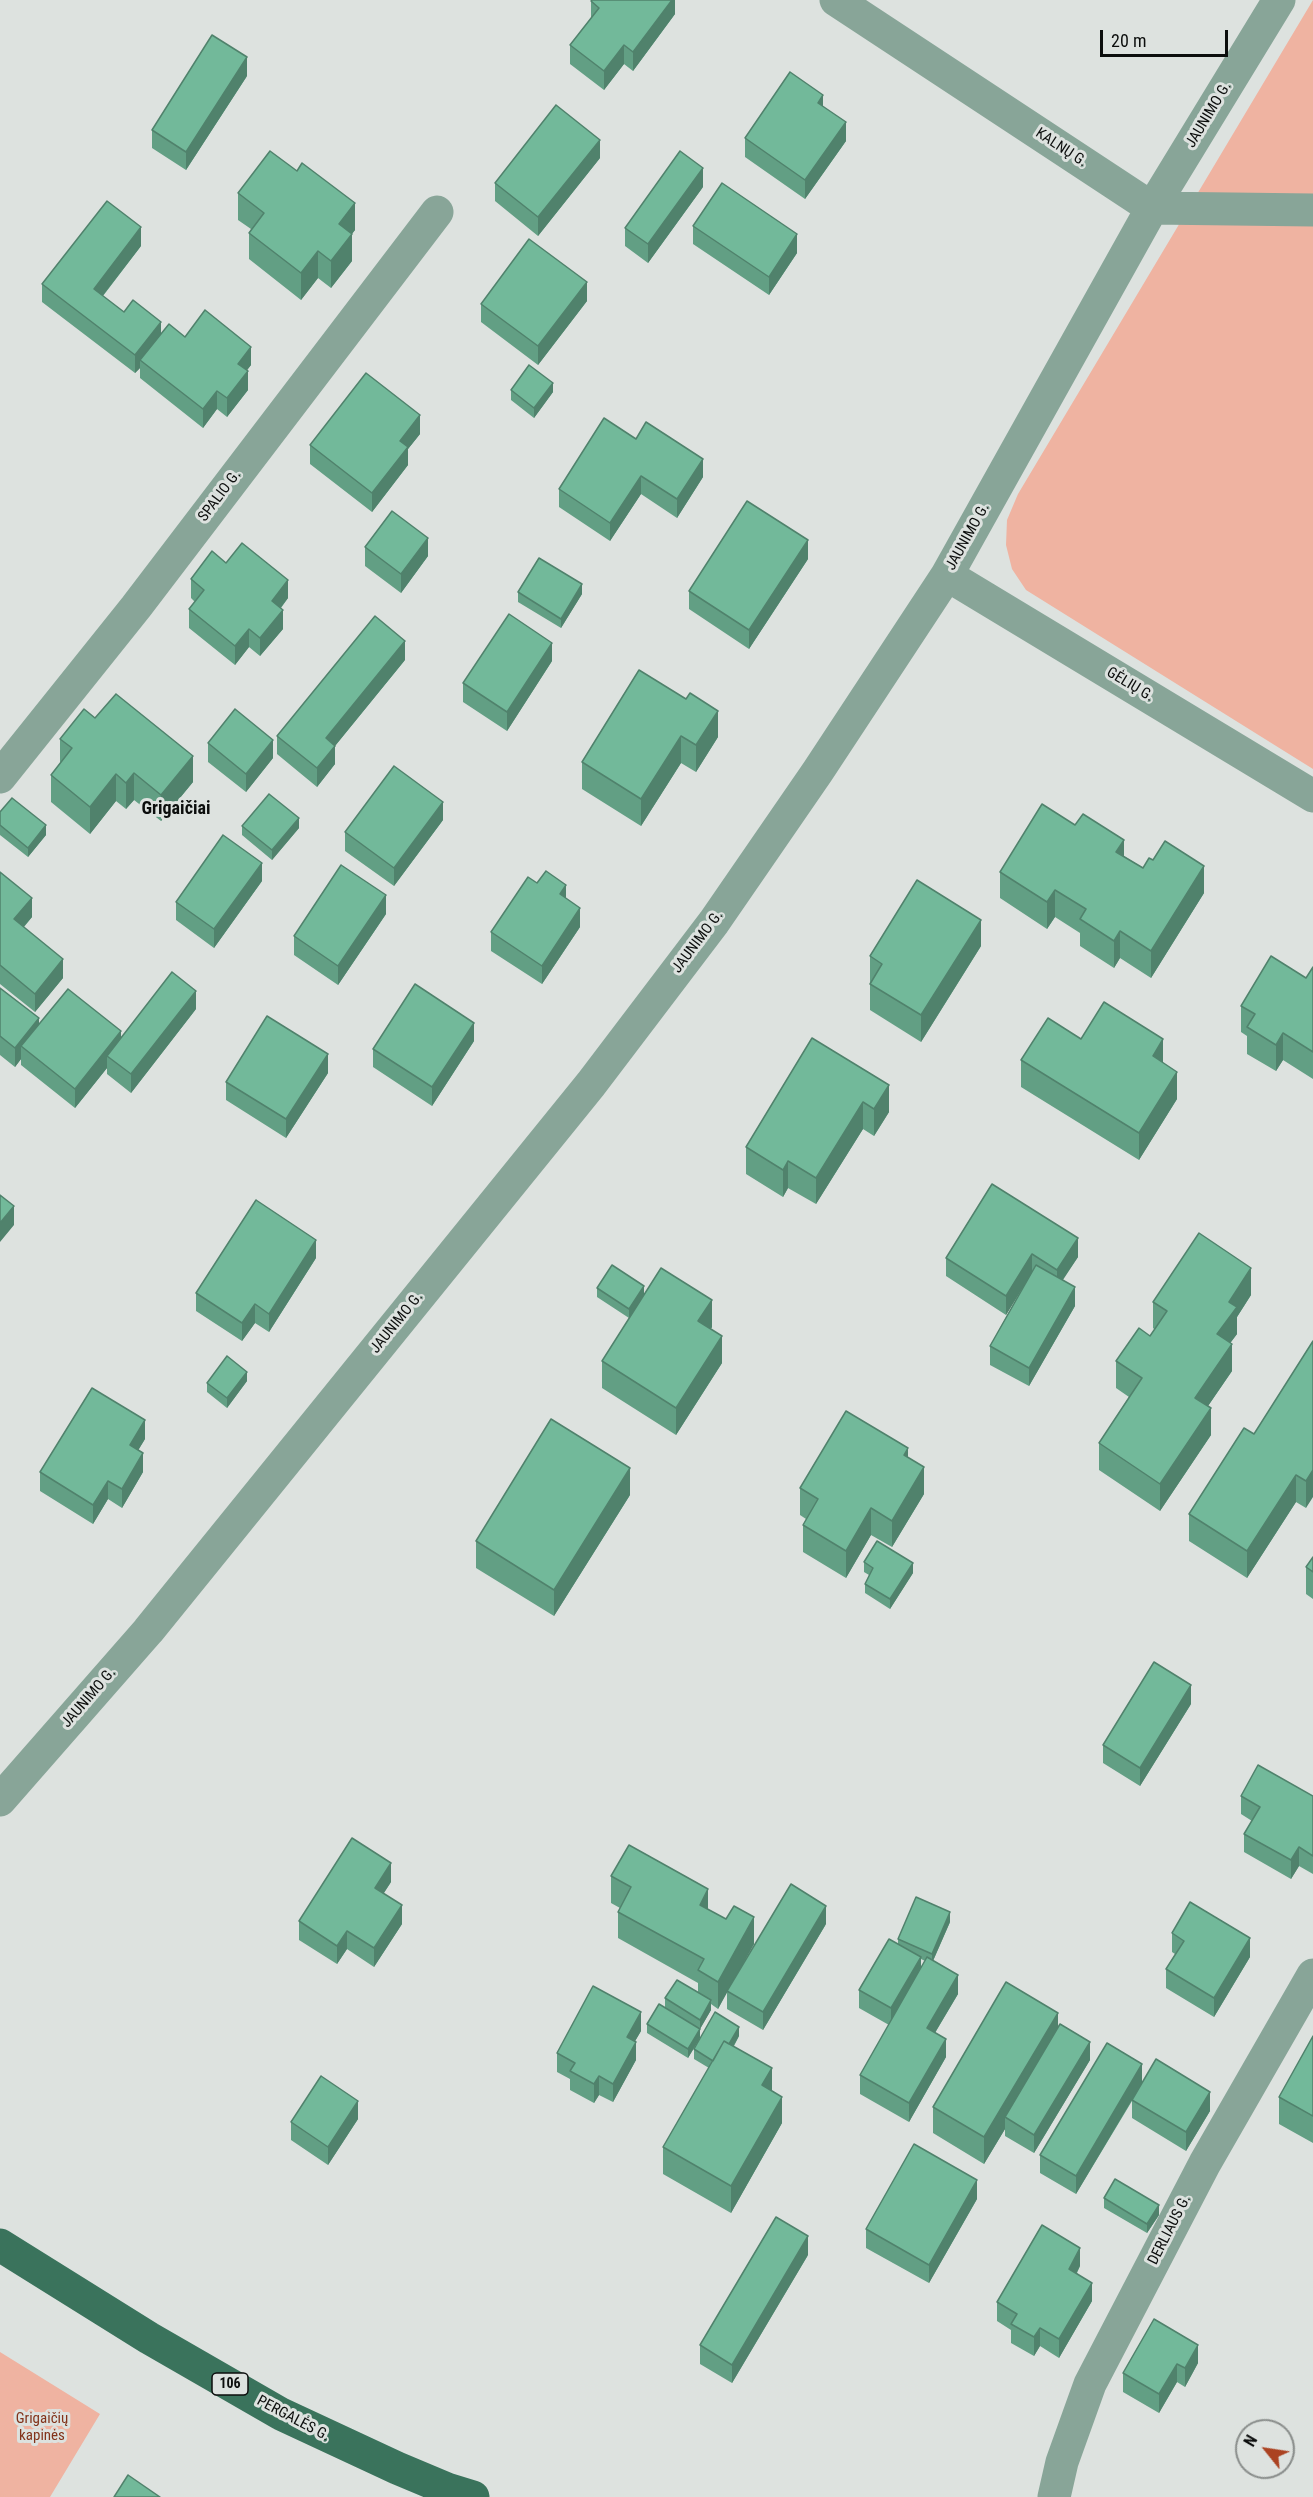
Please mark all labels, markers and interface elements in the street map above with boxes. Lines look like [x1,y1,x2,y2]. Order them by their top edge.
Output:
scale bar [1103,18,1230,56]
text: 20 m [1111,30,1146,51]
street label: JAUNIMO G. [1182,79,1236,151]
street label: KALNŲ G. [1032,125,1090,171]
street label: SPALIO G. [195,467,245,525]
street label: JAUNIMO G. [942,500,994,574]
street label: GĖLIŲ G. [1103,664,1157,706]
district label: Grigaičiai [142,798,210,820]
street label: JAUNIMO G. [669,907,727,977]
street label: JAUNIMO G. [367,1289,427,1357]
street label: JAUNIMO G. [58,1664,120,1732]
street label: DERLIAUS G. [1145,2192,1195,2268]
road number: 106 [212,2373,248,2395]
street label: PERGALĖS G. [254,2392,332,2446]
park label: Grigaičių kapinės [16,2410,68,2445]
north arrow [1235,2419,1295,2479]
text: N [1240,2432,1261,2450]

